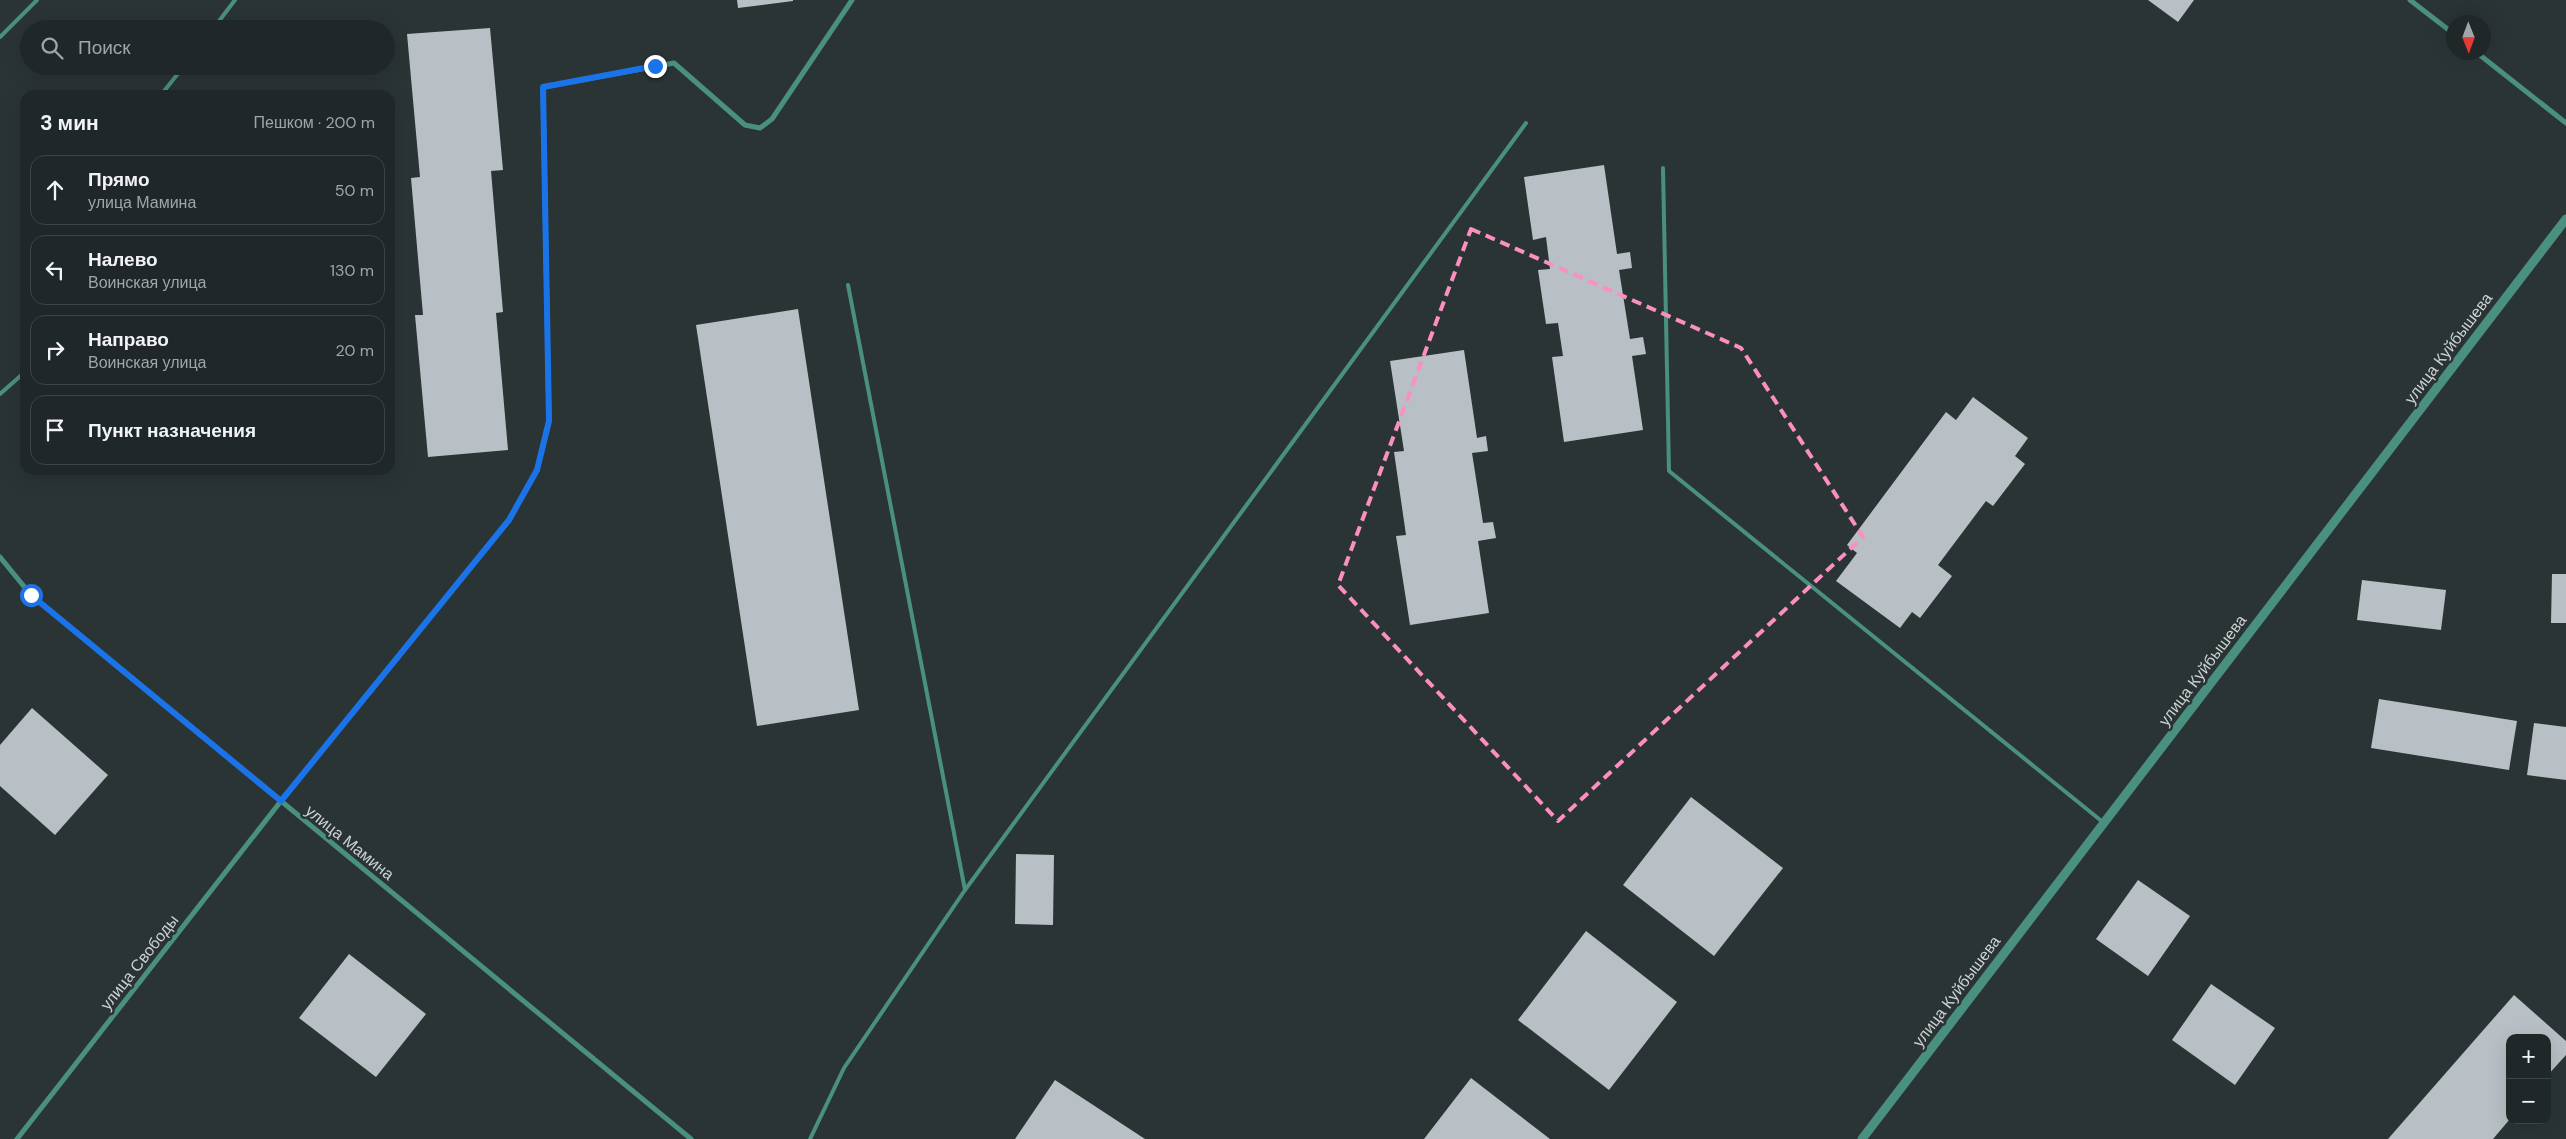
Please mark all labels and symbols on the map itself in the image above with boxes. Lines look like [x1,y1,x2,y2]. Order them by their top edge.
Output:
north arrow [2446,15,2491,60]
route end [644,55,667,78]
street label: улица Куйбышева [2400,288,2497,408]
route start [20,584,43,607]
street label: улица Куйбышева [2154,610,2251,730]
street label: улица Мамина [301,800,398,885]
street label: улица Свободы [96,910,183,1014]
street label: улица Куйбышева [1908,931,2005,1051]

